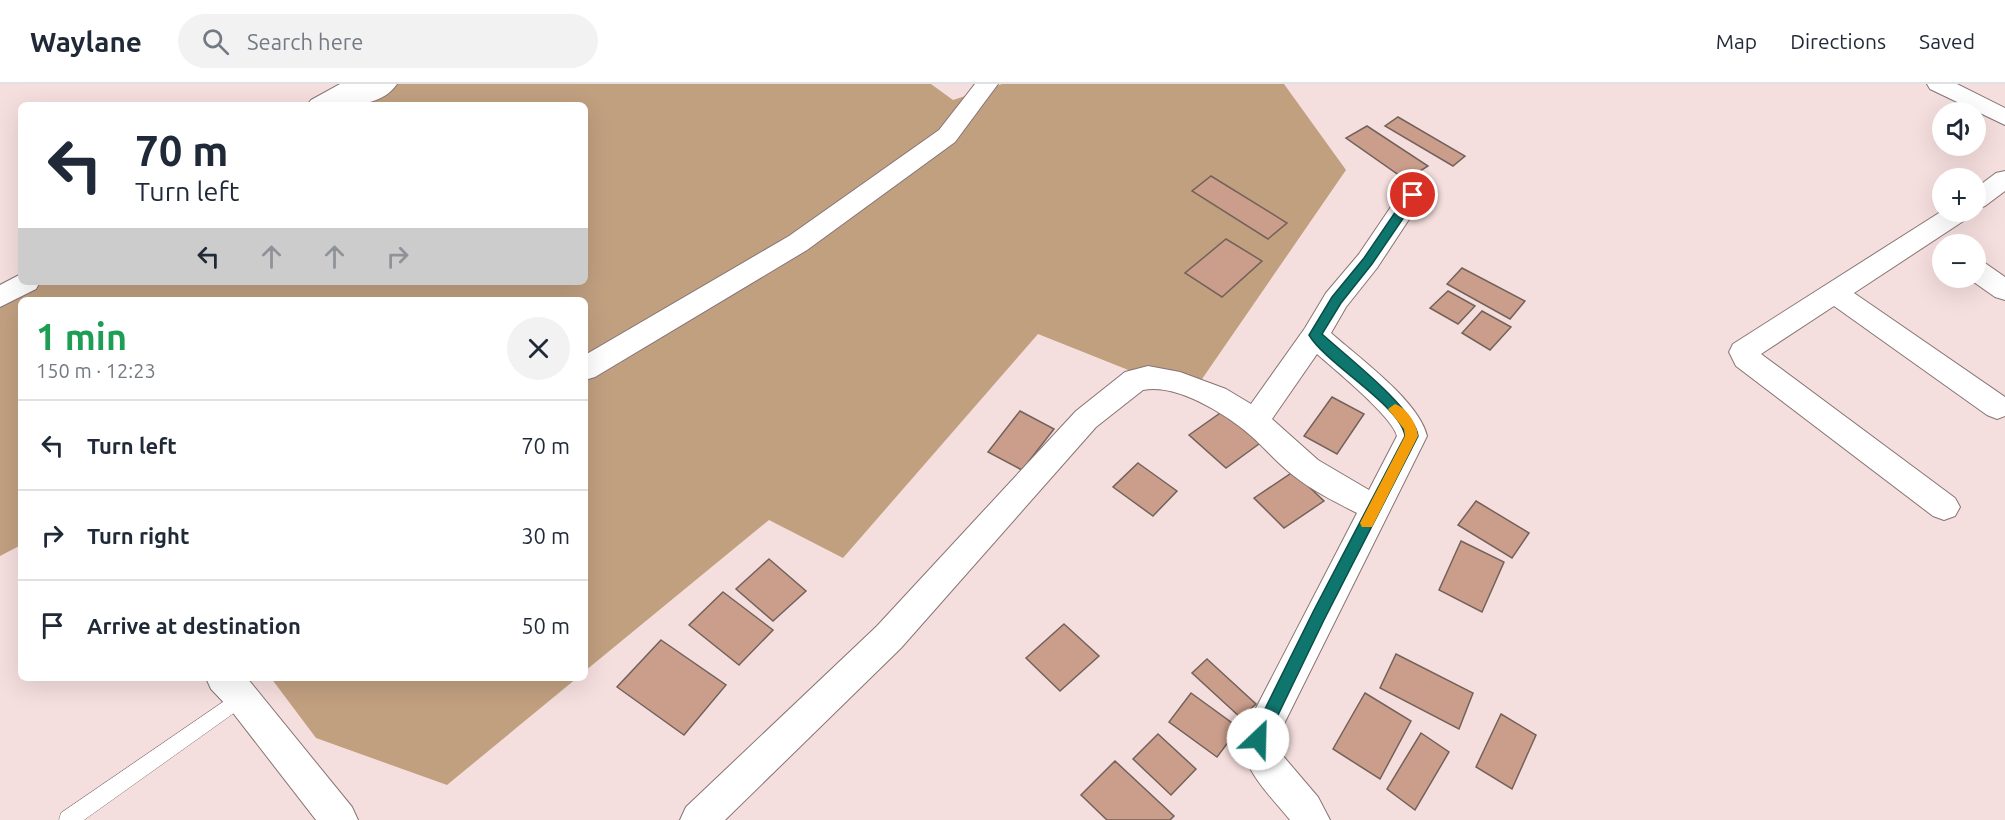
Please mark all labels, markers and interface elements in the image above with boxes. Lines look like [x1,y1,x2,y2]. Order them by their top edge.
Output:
search box [178,14,598,68]
icon: search [199,25,232,58]
text: Waylane [30,26,142,57]
text: Search here [247,29,363,54]
text: Map [1716,29,1757,53]
text: Directions [1790,29,1886,53]
text: Saved [1919,29,1975,53]
map controls [1932,102,1986,288]
button: sound [1932,102,1986,156]
icon: left [36,126,114,204]
text: 70 m [135,127,229,174]
button: + [1932,168,1986,222]
pin [1387,169,1438,220]
text: Turn left [135,176,239,206]
icon: arrive [1396,178,1429,211]
button: − [1932,234,1986,288]
icon: left [192,240,225,273]
icon: ahead [255,240,288,273]
icon: ahead [318,240,351,273]
icon: right [381,240,414,273]
text: 1 min [36,316,127,357]
button: close [507,317,570,380]
text: 150 m · 12:23 [36,359,156,382]
icon: left [36,429,69,462]
text: Turn left [87,433,177,458]
text: 70 m [521,433,570,458]
icon: right [36,519,69,552]
text: Turn right [87,523,189,548]
text: 30 m [521,523,570,548]
icon: arrive [36,609,69,642]
text: Arrive at destination [87,613,301,638]
text: 50 m [521,613,570,638]
position arrow [1226,707,1290,771]

